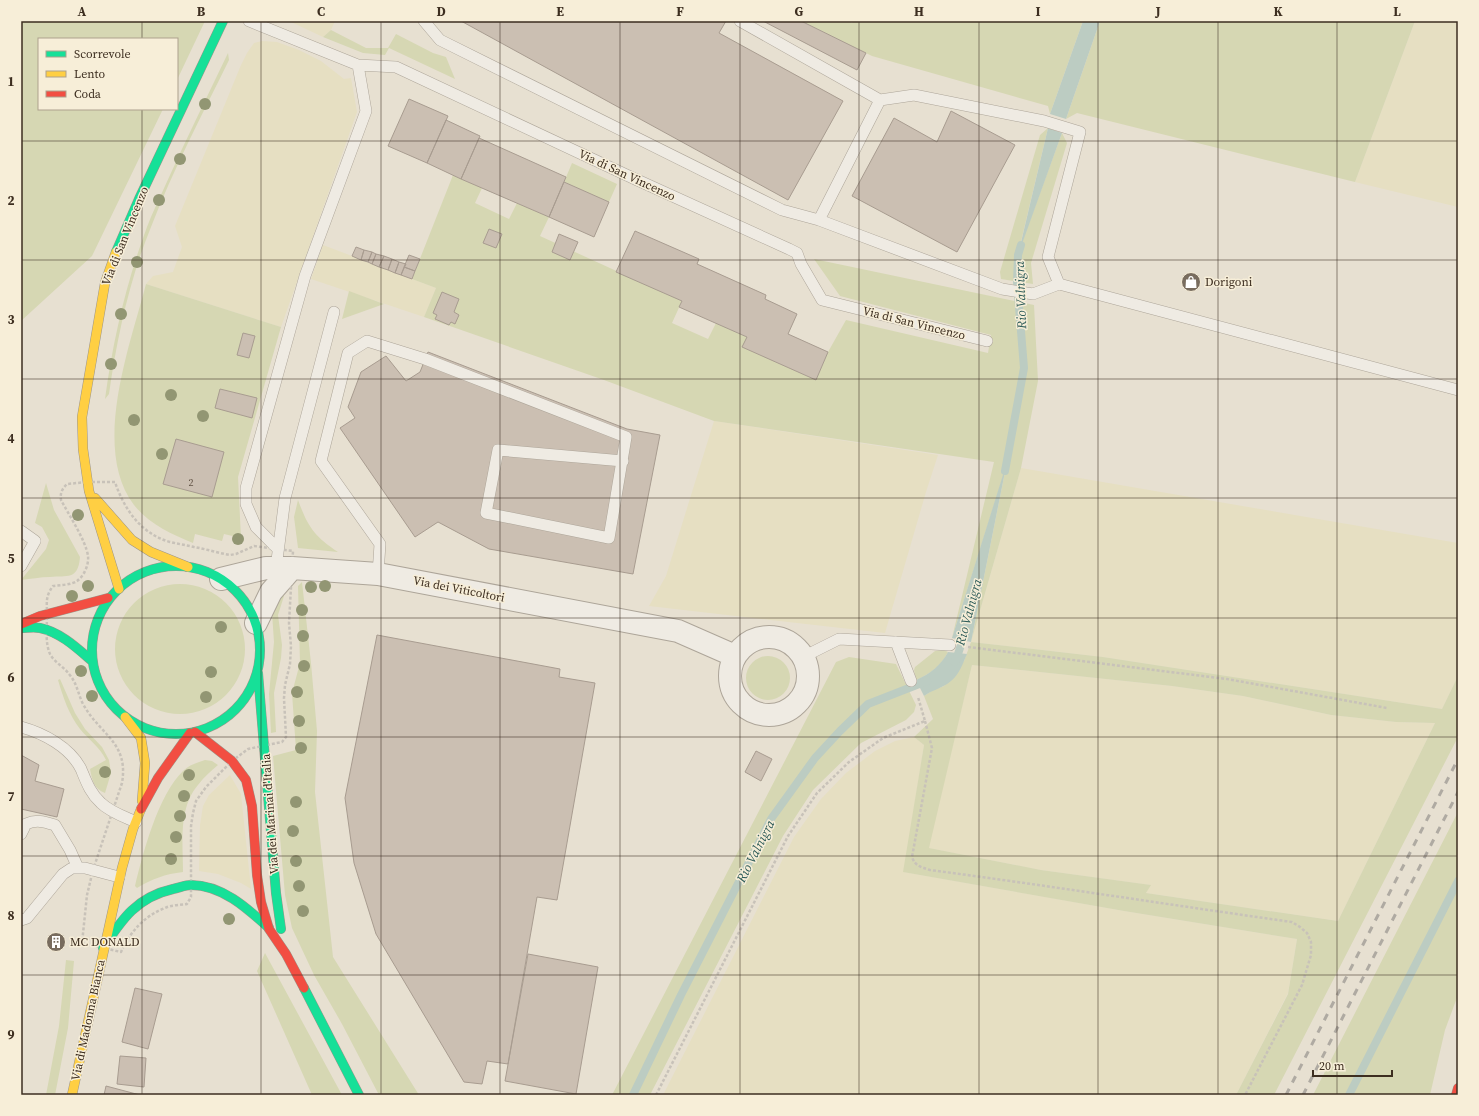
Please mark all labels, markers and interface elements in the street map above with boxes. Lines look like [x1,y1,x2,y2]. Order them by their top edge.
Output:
text: A [78,3,87,20]
text: B [197,3,206,20]
text: C [317,3,325,20]
text: D [436,3,446,20]
text: E [556,3,564,20]
text: F [676,3,684,20]
text: G [795,3,804,20]
text: H [914,3,924,20]
text: I [1035,3,1041,20]
text: J [1154,3,1161,20]
text: K [1273,3,1283,20]
text: L [1393,3,1401,20]
legend [38,38,178,110]
text: Scorrevole [74,46,131,62]
text: Lento [74,66,105,82]
text: 1 [7,73,15,90]
text: Coda [74,86,102,102]
street label: Via di San Vincenzo [576,146,678,205]
street label: Via di San Vincenzo [98,184,152,288]
text: 2 [7,192,15,209]
water label: Rio Valnigra [1011,260,1030,330]
shop icon: Dorigoni [1180,271,1202,293]
place label: Dorigoni [1205,274,1253,290]
street label: Via di San Vincenzo [861,303,967,344]
text: 3 [7,311,15,328]
text: 4 [7,430,15,447]
house number: 2 [189,476,194,489]
text: 5 [7,550,15,567]
street label: Via dei Viticoltori [412,572,507,606]
water label: Rio Valnigra [951,577,986,648]
text: 6 [7,669,15,686]
street label: Via dei Marinai d'Italia [258,752,282,875]
text: 7 [7,788,15,805]
water label: Rio Valnigra [732,817,779,886]
text: 8 [7,907,15,924]
building icon: MC DONALD [45,931,67,953]
place label: MC DONALD [70,934,139,950]
street label: Via di Madonna Bianca [67,957,109,1082]
text: 9 [7,1026,15,1043]
scale bar [1313,1052,1392,1078]
text: 20 m [1319,1058,1345,1074]

